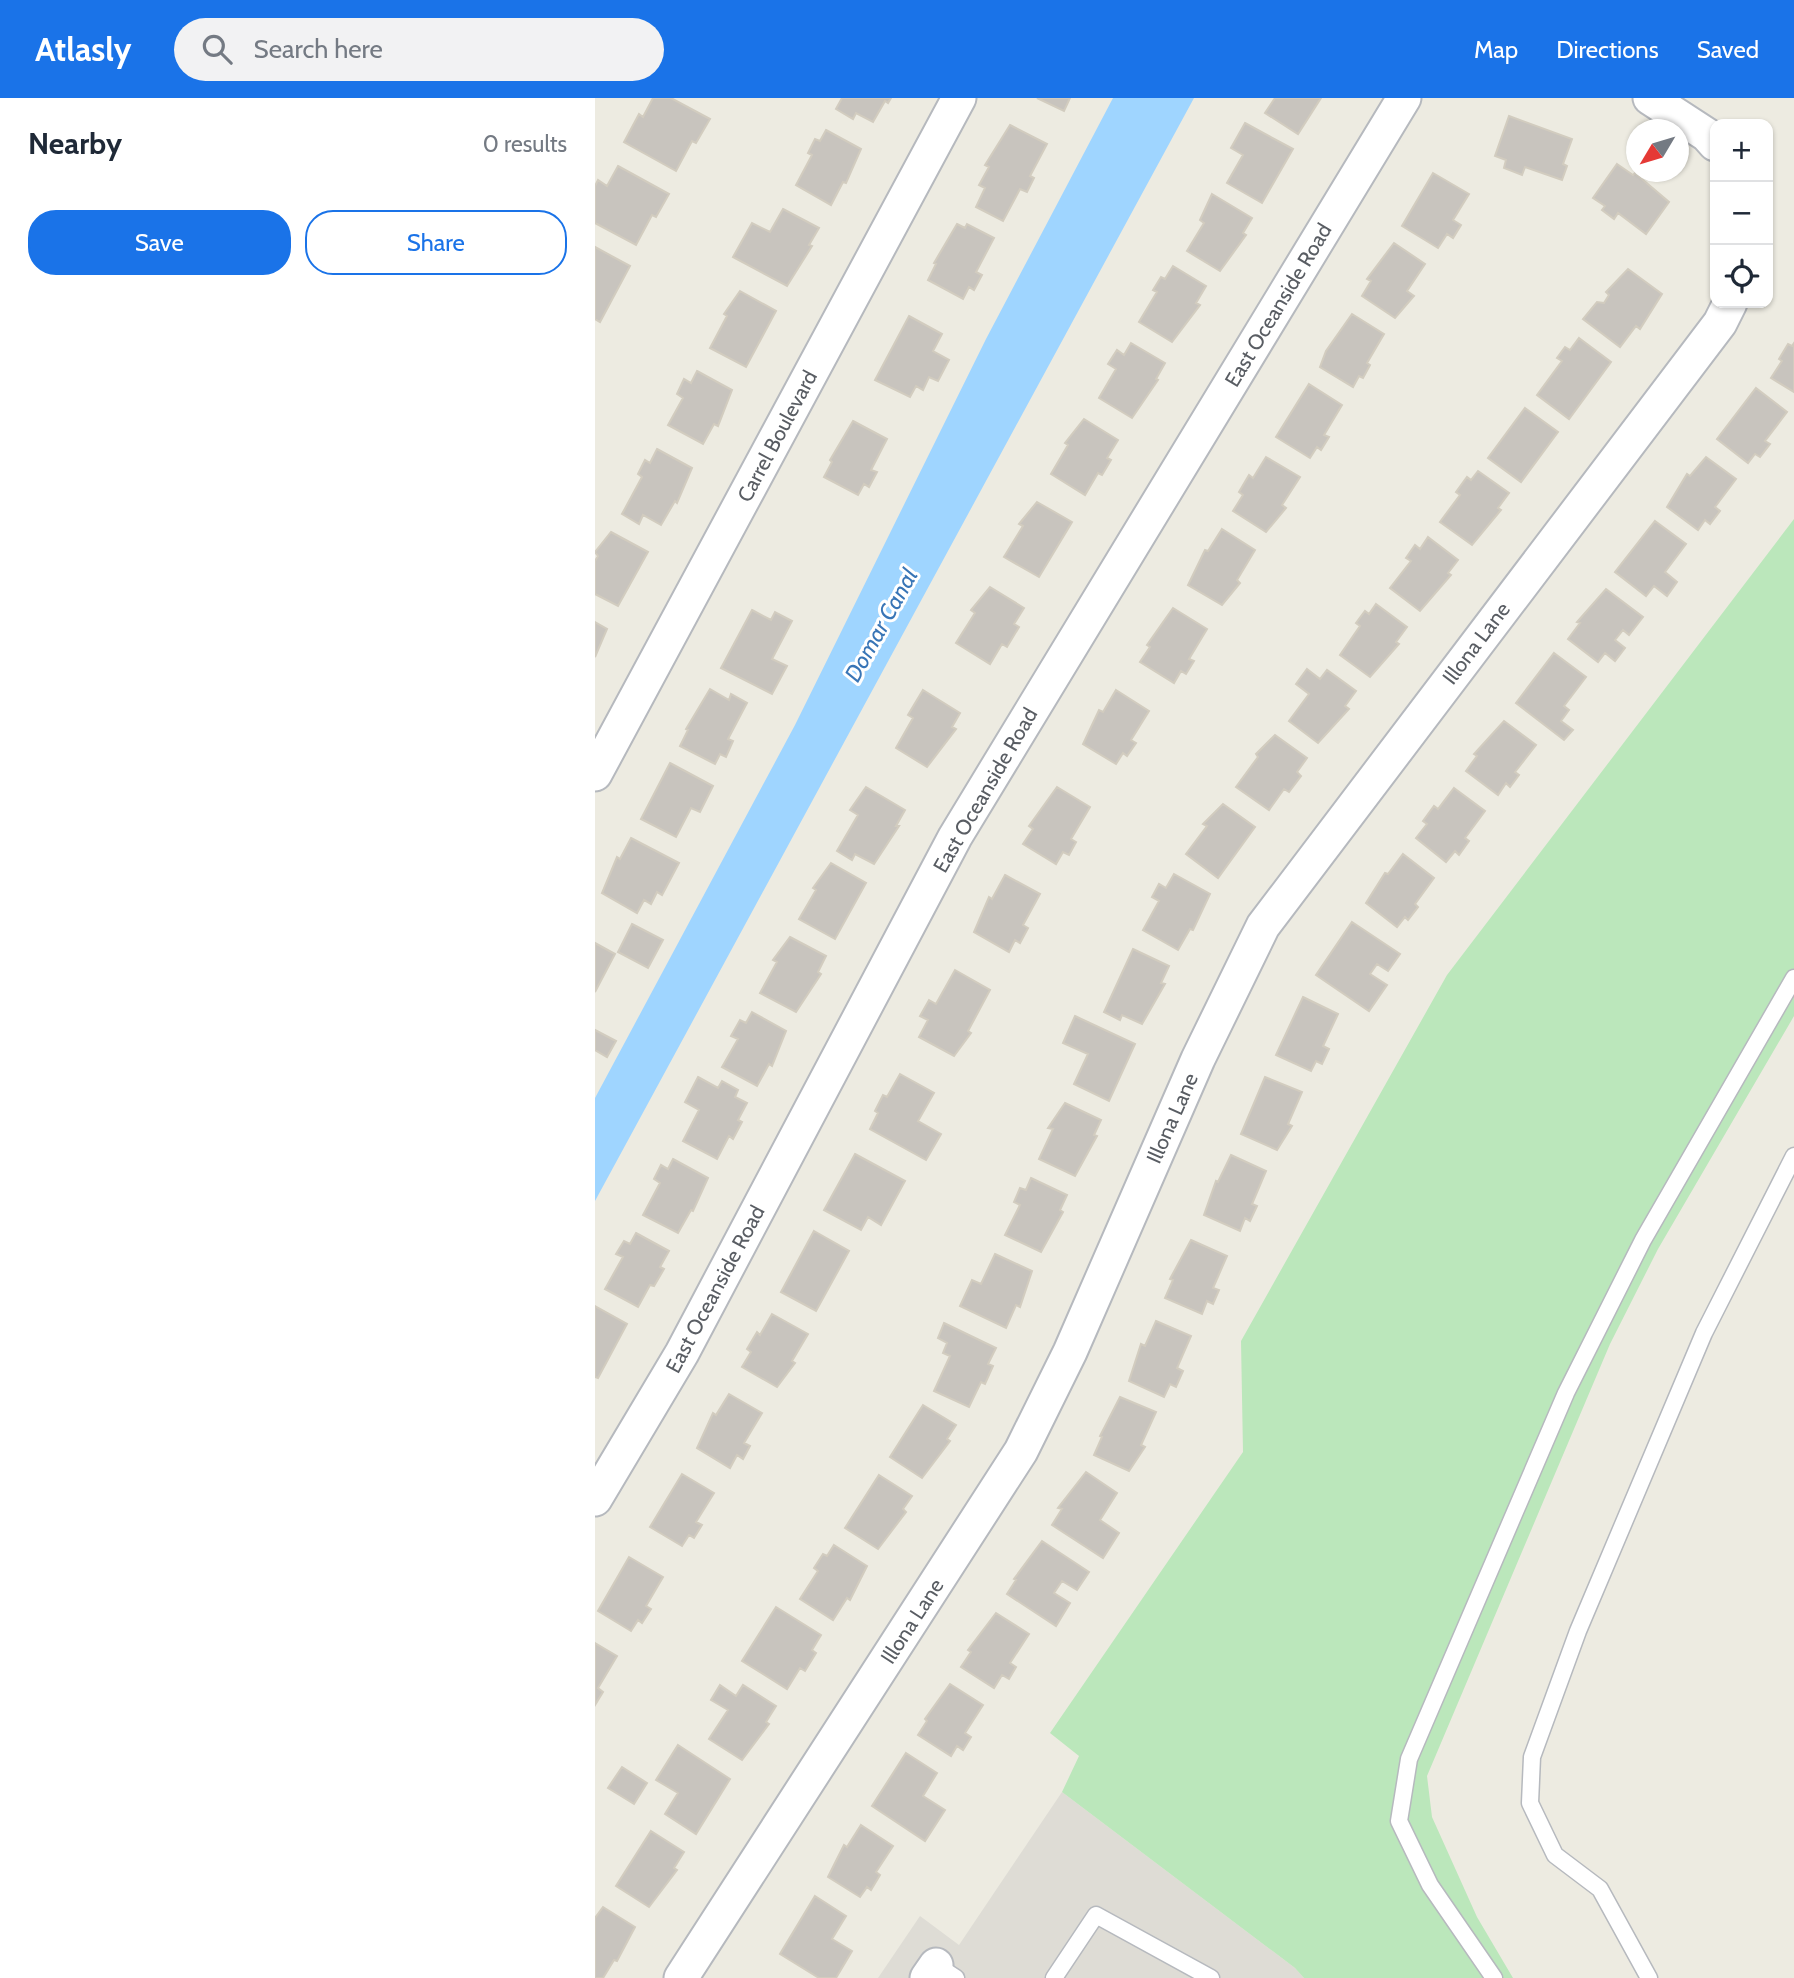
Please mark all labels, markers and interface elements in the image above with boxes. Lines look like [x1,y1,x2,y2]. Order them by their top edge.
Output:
search box [174,18,664,81]
text: Atlasly [35,29,132,69]
icon: search [198,30,236,68]
text: Search here [254,33,383,65]
text: Map [1474,35,1518,64]
text: Directions [1556,35,1659,64]
text: Saved [1697,35,1759,64]
north arrow [1626,119,1689,182]
map controls [1710,119,1773,308]
button: + [1710,119,1773,182]
text: Nearby [28,125,122,162]
text: 0 results [483,130,567,158]
button: − [1710,182,1773,245]
button: Save [28,210,291,275]
button: Share [305,210,567,275]
street label: East Oceanside Road [1219,219,1337,391]
button: locate [1710,245,1773,308]
street label: Carrel Boulevard [732,366,822,506]
water label: Domar Canal [838,563,924,686]
street label: Illona Lane [1437,597,1515,689]
street label: East Oceanside Road [928,703,1042,877]
street label: Illona Lane [1141,1069,1203,1167]
street label: East Oceanside Road [660,1201,770,1377]
street label: Illona Lane [875,1574,949,1668]

